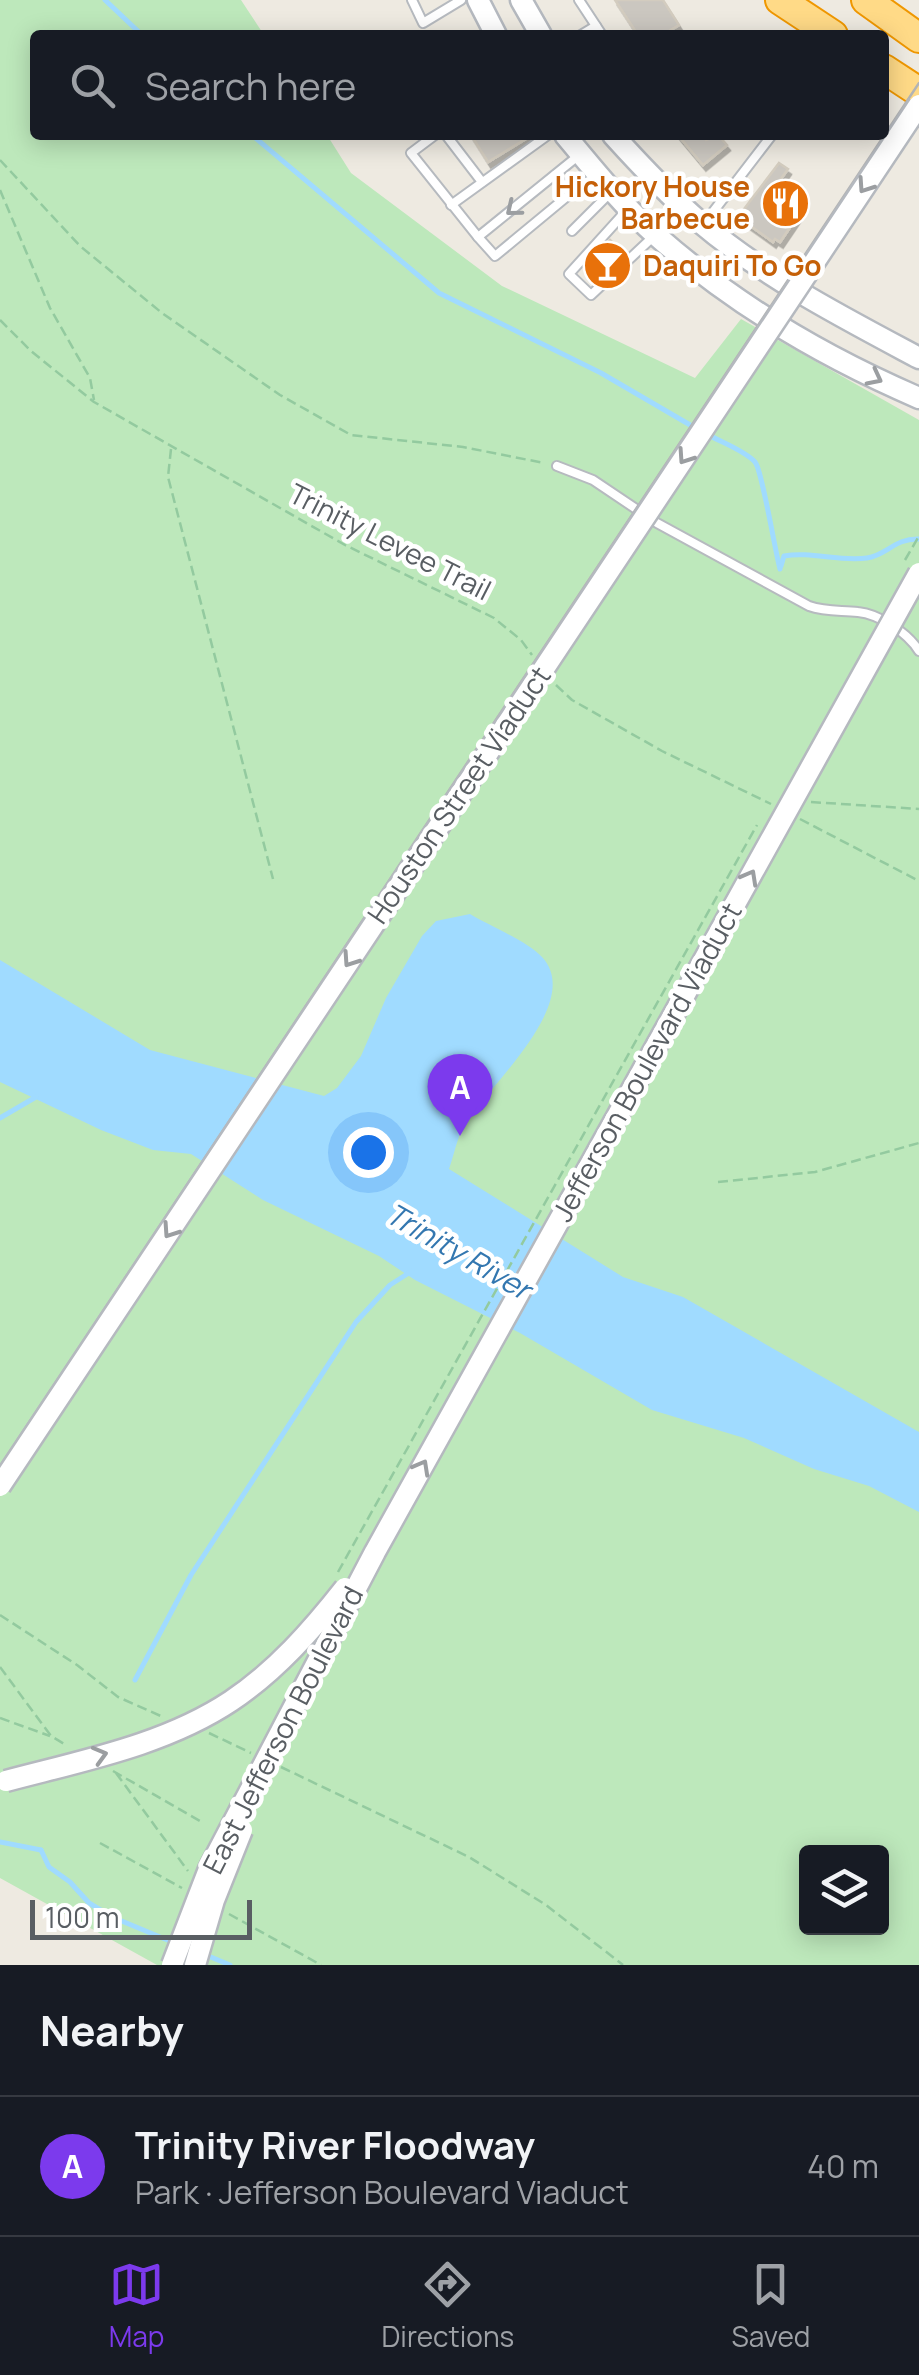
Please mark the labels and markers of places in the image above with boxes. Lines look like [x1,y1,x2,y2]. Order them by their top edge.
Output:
place label: Hickory House Barbecue [555,167,750,237]
restaurant icon: Hickory House Barbecue [759,177,811,229]
bar icon: Daquiri To Go [582,240,634,292]
place label: Daquiri To Go [643,246,821,284]
pin: A [428,1054,492,1136]

